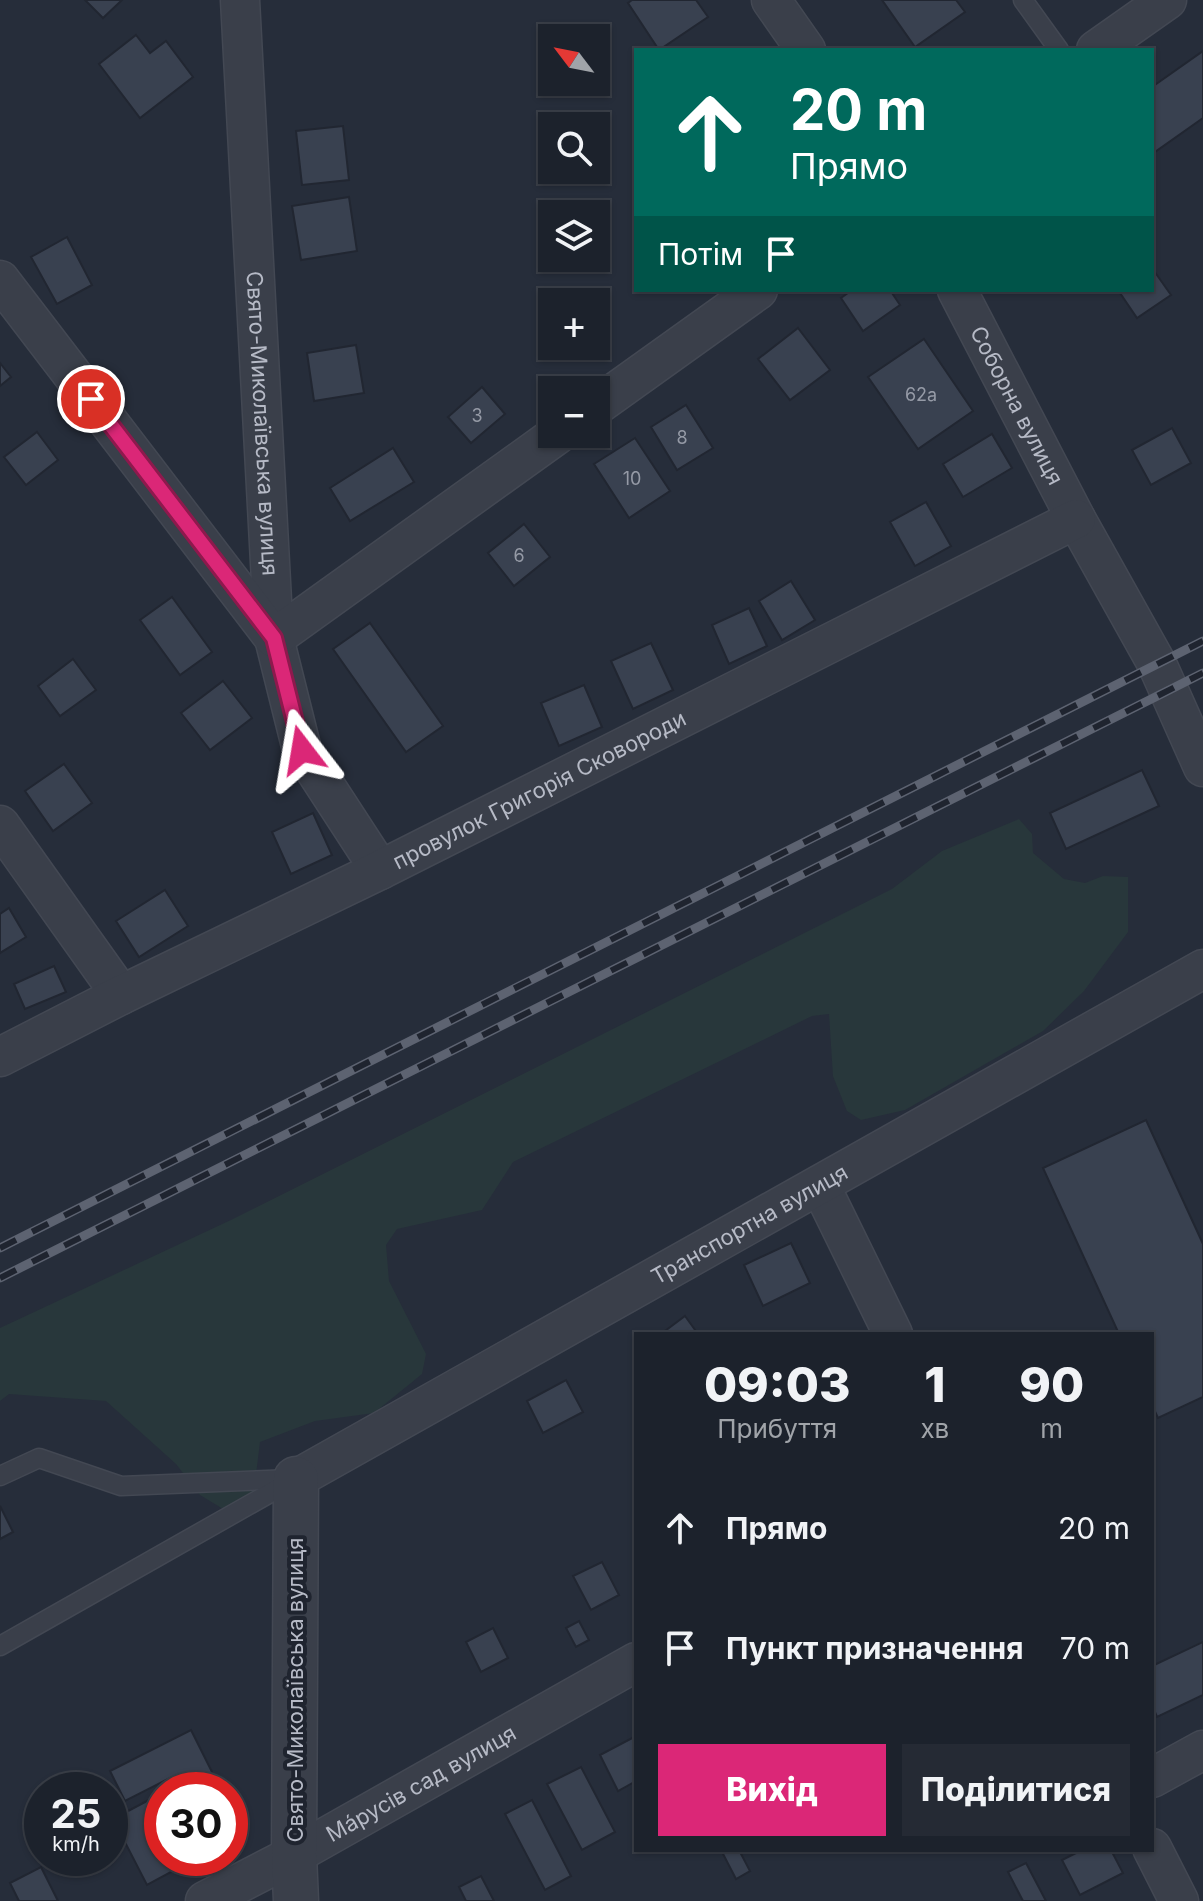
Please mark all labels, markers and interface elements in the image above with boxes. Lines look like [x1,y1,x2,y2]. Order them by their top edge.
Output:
north arrow [538,24,610,96]
map controls [538,24,610,448]
text: 20 m [790,76,927,144]
icon: ahead [658,80,762,184]
button: search [538,112,610,184]
text: Прямо [790,144,908,188]
button: layers [538,200,610,272]
icon: arrive [759,232,803,276]
text: Потім [658,236,743,272]
street label: Свято-Миколаївська вулиця [241,270,284,576]
button: + [538,288,610,360]
street label: Соборна вулиця [965,322,1069,489]
pin [57,365,125,433]
button: − [538,376,610,448]
icon: arrive [69,377,113,421]
house number: 62а [905,384,937,405]
house number: 3 [471,405,483,426]
house number: 8 [676,427,688,448]
house number: 10 [623,468,641,489]
house number: 6 [513,545,525,566]
street label: провулок Григорія Сковороди [388,705,690,874]
position arrow [260,708,344,792]
street label: Транспортна вулиця [646,1159,852,1290]
text: 09:03 [704,1355,851,1414]
text: 1 [924,1355,945,1414]
text: 90 [1019,1355,1084,1414]
text: Прибуття [717,1413,837,1444]
text: хв [920,1413,949,1444]
text: m [1040,1413,1063,1444]
icon: ahead [658,1506,702,1550]
text: Прямо [726,1510,827,1546]
text: 20 m [1058,1510,1130,1546]
street label: Свято-Миколаївська вулиця [282,1537,308,1843]
icon: arrive [658,1626,702,1670]
text: Пункт призначення [726,1630,1024,1666]
text: 70 m [1060,1630,1130,1666]
street label: Мáрусів сад вулиця [322,1719,520,1847]
button: Вихід [658,1744,886,1836]
button: Поділитися [902,1744,1130,1836]
speed limit sign: 30 [144,1772,248,1876]
text: 25 [51,1789,101,1838]
text: km/h [52,1832,100,1856]

